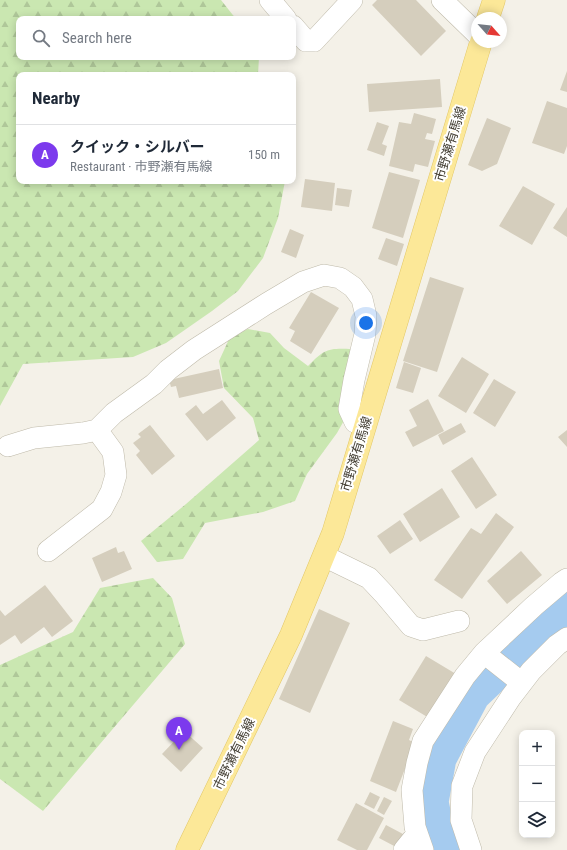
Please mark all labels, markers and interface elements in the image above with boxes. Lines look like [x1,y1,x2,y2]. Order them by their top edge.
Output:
north arrow [471,12,507,48]
search box [16,16,296,60]
icon: search [30,27,52,49]
text: Search here [62,29,132,47]
text: Nearby [32,88,80,108]
street label: 市野瀬有馬線 [431,105,469,183]
text: クイック・シルバー [70,138,205,156]
text: A [41,147,49,162]
text: 150 m [248,147,280,162]
text: Restaurant · 市野瀬有馬線 [70,159,213,174]
your location [356,313,376,333]
street label: 市野瀬有馬線 [337,415,375,493]
street label: 市野瀬有馬線 [210,716,258,792]
pin: A [166,717,192,750]
map controls [519,730,555,838]
button: + [519,730,555,766]
button: − [519,766,555,802]
button: layers [519,802,555,838]

